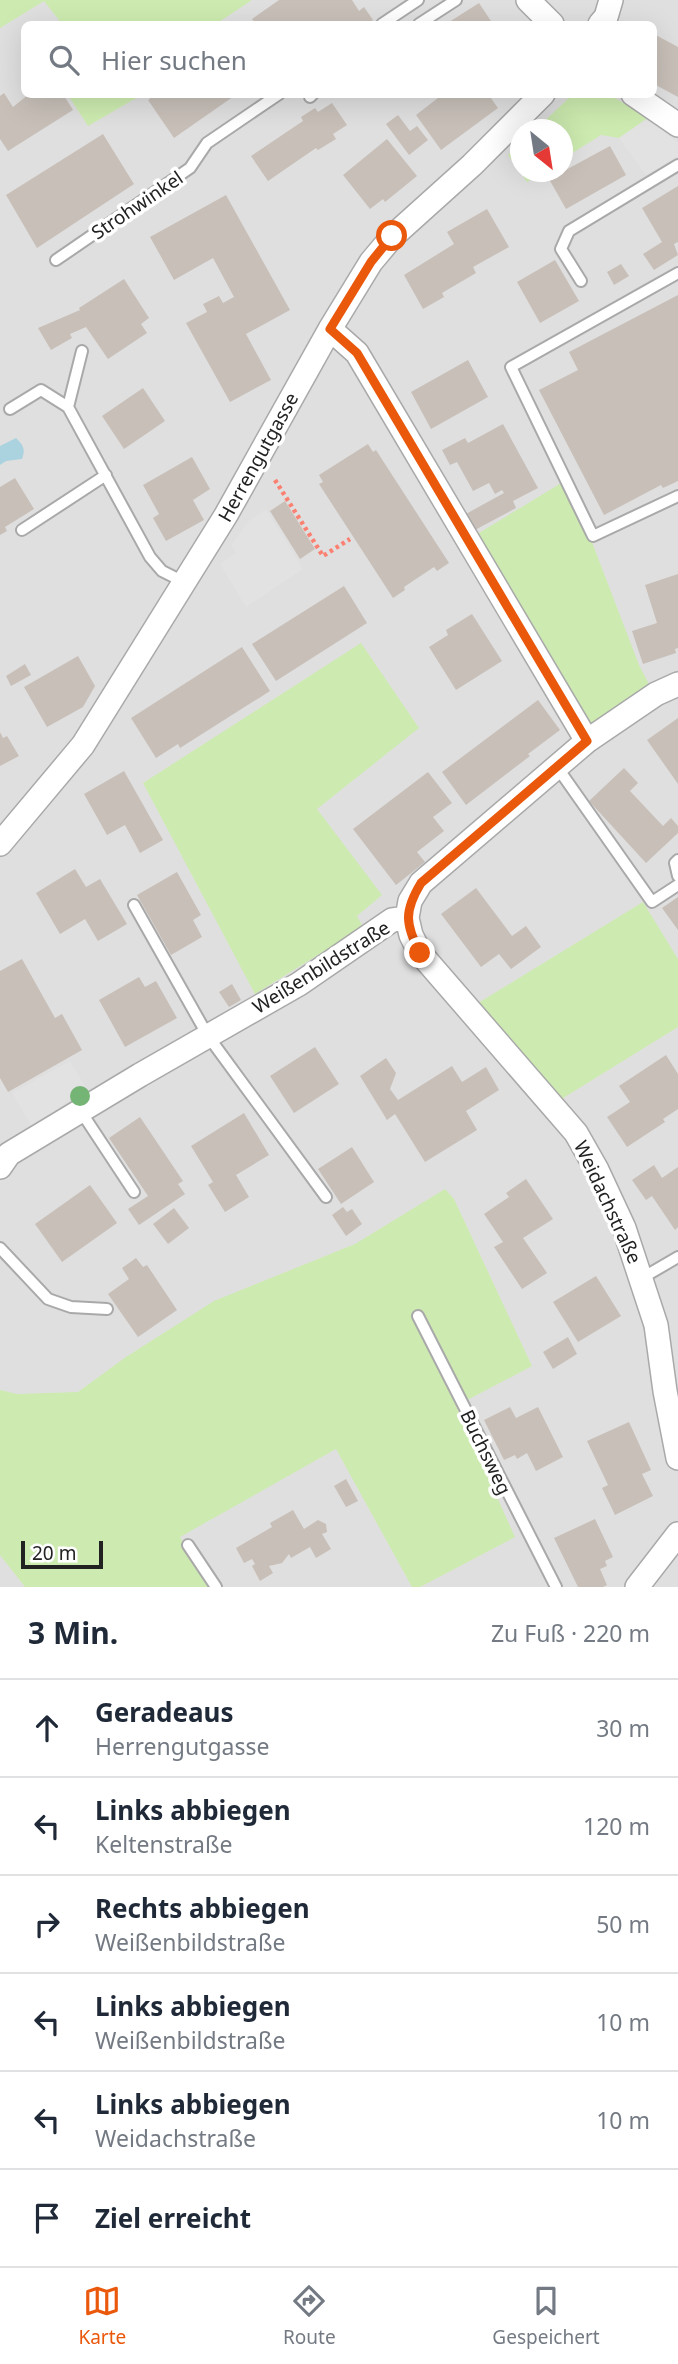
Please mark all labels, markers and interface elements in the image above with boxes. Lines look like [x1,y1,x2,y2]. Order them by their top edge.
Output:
search box [21,21,657,98]
icon: search [45,41,83,79]
text: Hier suchen [101,42,247,78]
north arrow [510,119,573,182]
street label: Strohwinkel [86,165,188,245]
route start [376,220,407,251]
street label: Herrengutgasse [212,388,304,526]
street label: Weißenbildstraße [247,914,395,1020]
route end [404,937,435,968]
street label: Weidachstraße [568,1136,648,1268]
street label: Buchsweg [454,1405,518,1499]
scale bar [21,1538,103,1570]
text: 20 m [32,1540,76,1566]
text: 3 Min. [28,1612,118,1653]
text: Zu Fuß · 220 m [491,1617,650,1649]
text: Geradeaus [95,1694,234,1730]
icon: ahead [28,1709,66,1747]
text: 30 m [596,1712,650,1744]
text: Herrengutgasse [95,1730,269,1762]
text: Links abbiegen [95,1792,291,1828]
icon: left [28,1807,66,1845]
text: 120 m [583,1810,650,1842]
text: Keltenstraße [95,1828,232,1860]
text: Rechts abbiegen [95,1890,310,1926]
icon: right [28,1905,66,1943]
text: 50 m [596,1908,650,1940]
text: Weißenbildstraße [95,1926,285,1958]
text: Links abbiegen [95,1988,291,2024]
icon: left [28,2003,66,2041]
text: 10 m [596,2006,650,2038]
text: Weißenbildstraße [95,2024,285,2056]
text: Links abbiegen [95,2086,291,2122]
icon: left [28,2101,66,2139]
text: 10 m [596,2104,650,2136]
text: Weidachstraße [95,2122,256,2154]
icon: arrive [28,2199,66,2237]
text: Ziel erreicht [95,2200,251,2236]
tab: Karte [78,2282,126,2350]
tab: Route [283,2282,336,2350]
tab: Gespeichert [492,2282,600,2350]

